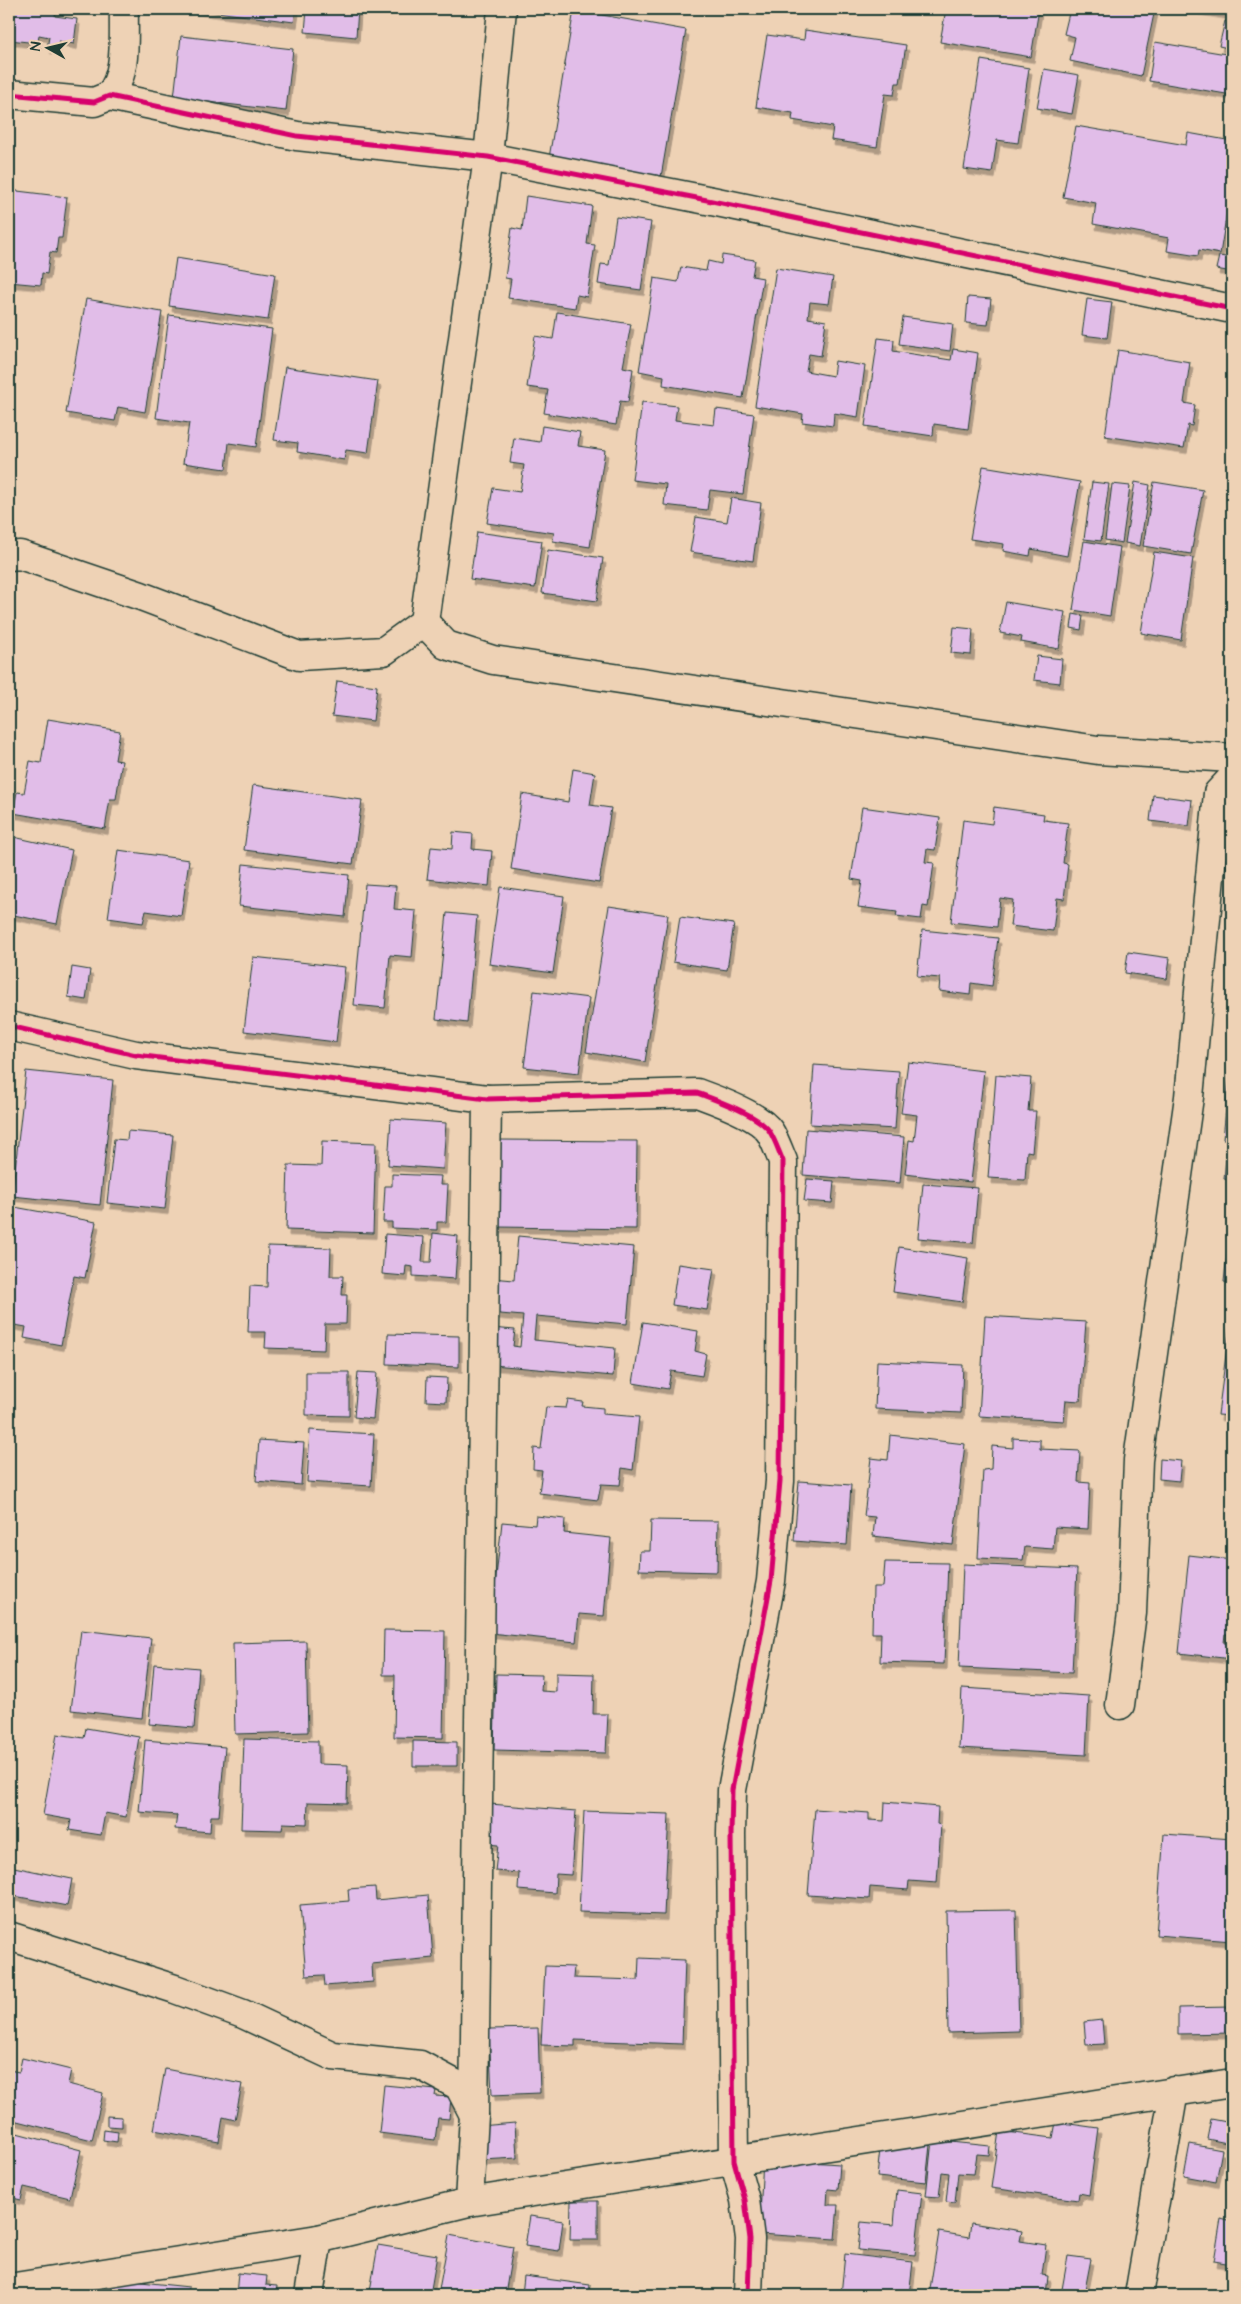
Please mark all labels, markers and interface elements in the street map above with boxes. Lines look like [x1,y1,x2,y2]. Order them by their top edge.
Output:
north arrow [22,22,72,72]
text: N [26,40,47,52]

